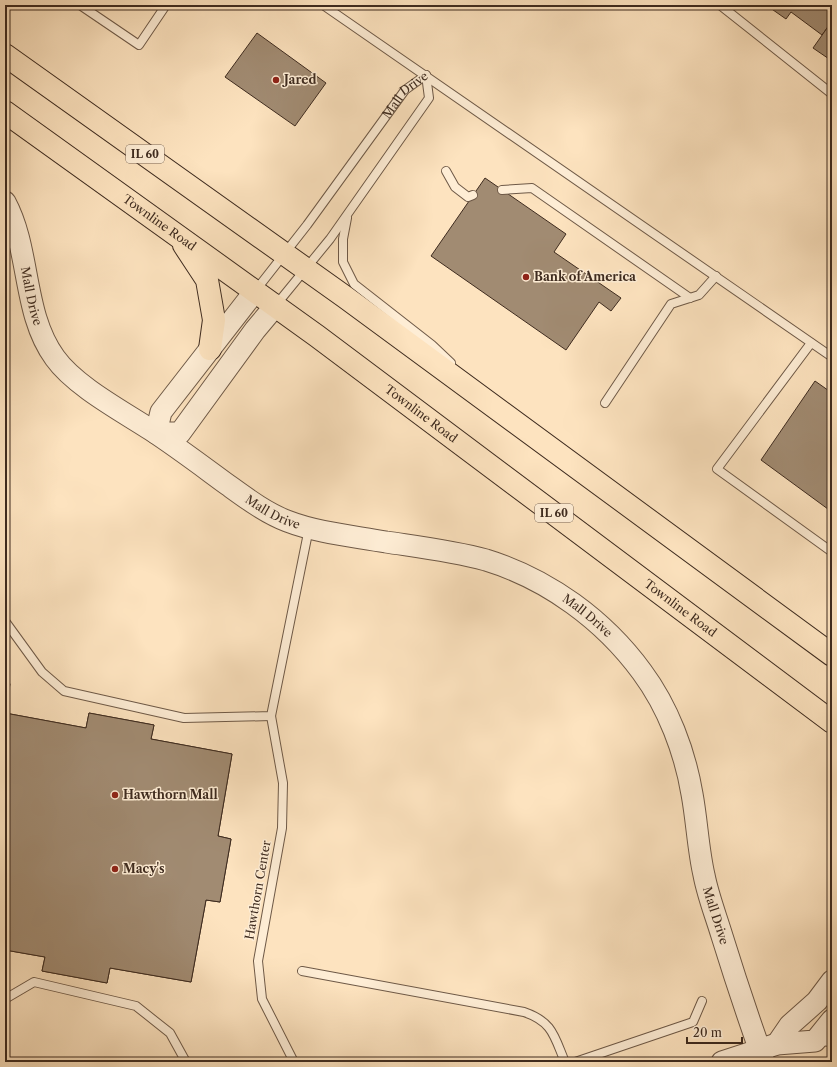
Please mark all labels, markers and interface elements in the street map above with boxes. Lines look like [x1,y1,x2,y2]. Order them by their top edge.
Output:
street label: Mall Drive [379,68,431,121]
place label: Jared [282,72,316,87]
marker: Jared [271,75,281,85]
road number: IL 60 [126,145,164,163]
street label: Townline Road [120,191,200,254]
street label: Mall Drive [18,265,46,328]
place label: Bank of America [534,269,637,284]
marker: Bank of America [521,272,531,282]
street label: Townline Road [382,382,461,446]
street label: Mall Drive [243,492,302,532]
road number: IL 60 [535,504,573,522]
street label: Townline Road [641,576,720,640]
street label: Mall Drive [560,591,616,640]
place label: Hawthorn Mall [123,787,218,802]
marker: Hawthorn Mall [110,790,120,800]
street label: Hawthorn Center [241,839,274,941]
place label: Macy's [123,861,165,876]
marker: Macy's [110,864,120,874]
street label: Mall Drive [700,885,732,947]
scale bar [687,1019,742,1045]
text: 20 m [693,1025,722,1040]

